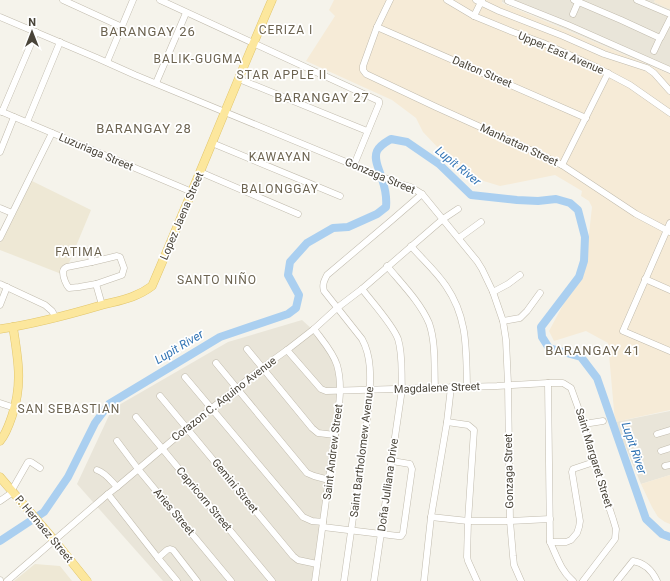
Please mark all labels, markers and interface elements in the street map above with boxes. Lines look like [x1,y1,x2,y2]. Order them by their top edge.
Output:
north arrow [12,12,52,52]
text: N [28,16,36,29]
district label: CERIZA I [259,23,313,37]
district label: BARANGAY 26 [100,24,196,39]
street label: Upper East Avenue [516,29,606,77]
district label: BALIK-GUGMA [153,52,243,66]
street label: Dalton Street [450,54,514,91]
district label: STAR APPLE II [237,68,327,82]
district label: BARANGAY 27 [274,90,370,105]
district label: BARANGAY 28 [96,121,192,136]
street label: Manhattan Street [478,121,560,169]
street label: Luzuriaga Street [57,130,136,174]
water label: Lupit River [433,143,484,189]
district label: KAWAYAN [249,150,311,164]
street label: Gonzaga Street [343,155,418,197]
street label: Lopez Jaena Street [158,170,207,262]
district label: BALONGGAY [241,182,319,196]
district label: FATIMA [55,245,103,259]
district label: SANTO NIÑO [177,271,257,287]
water label: Lupit River [152,326,207,367]
district label: BARANGAY 41 [545,343,641,358]
street label: Corazon C. Aquino Avenue [169,354,279,444]
street label: Magdalene Street [394,380,481,396]
street label: Saint Bartholomew Avenue [348,386,376,518]
district label: SAN SEBASTIAN [18,402,120,416]
street label: Saint Andrew Street [321,403,345,501]
street label: Saint Margaret Street [573,406,616,510]
water label: Lupit River [619,420,650,477]
street label: Gonzaga Street [502,433,516,509]
street label: Doña Julliana Drive [375,437,401,532]
street label: Gemini Street [209,456,261,516]
street label: Capricorn Street [174,464,235,534]
street label: Aries Street [151,486,198,538]
street label: P. Hernaez Street [12,493,76,565]

